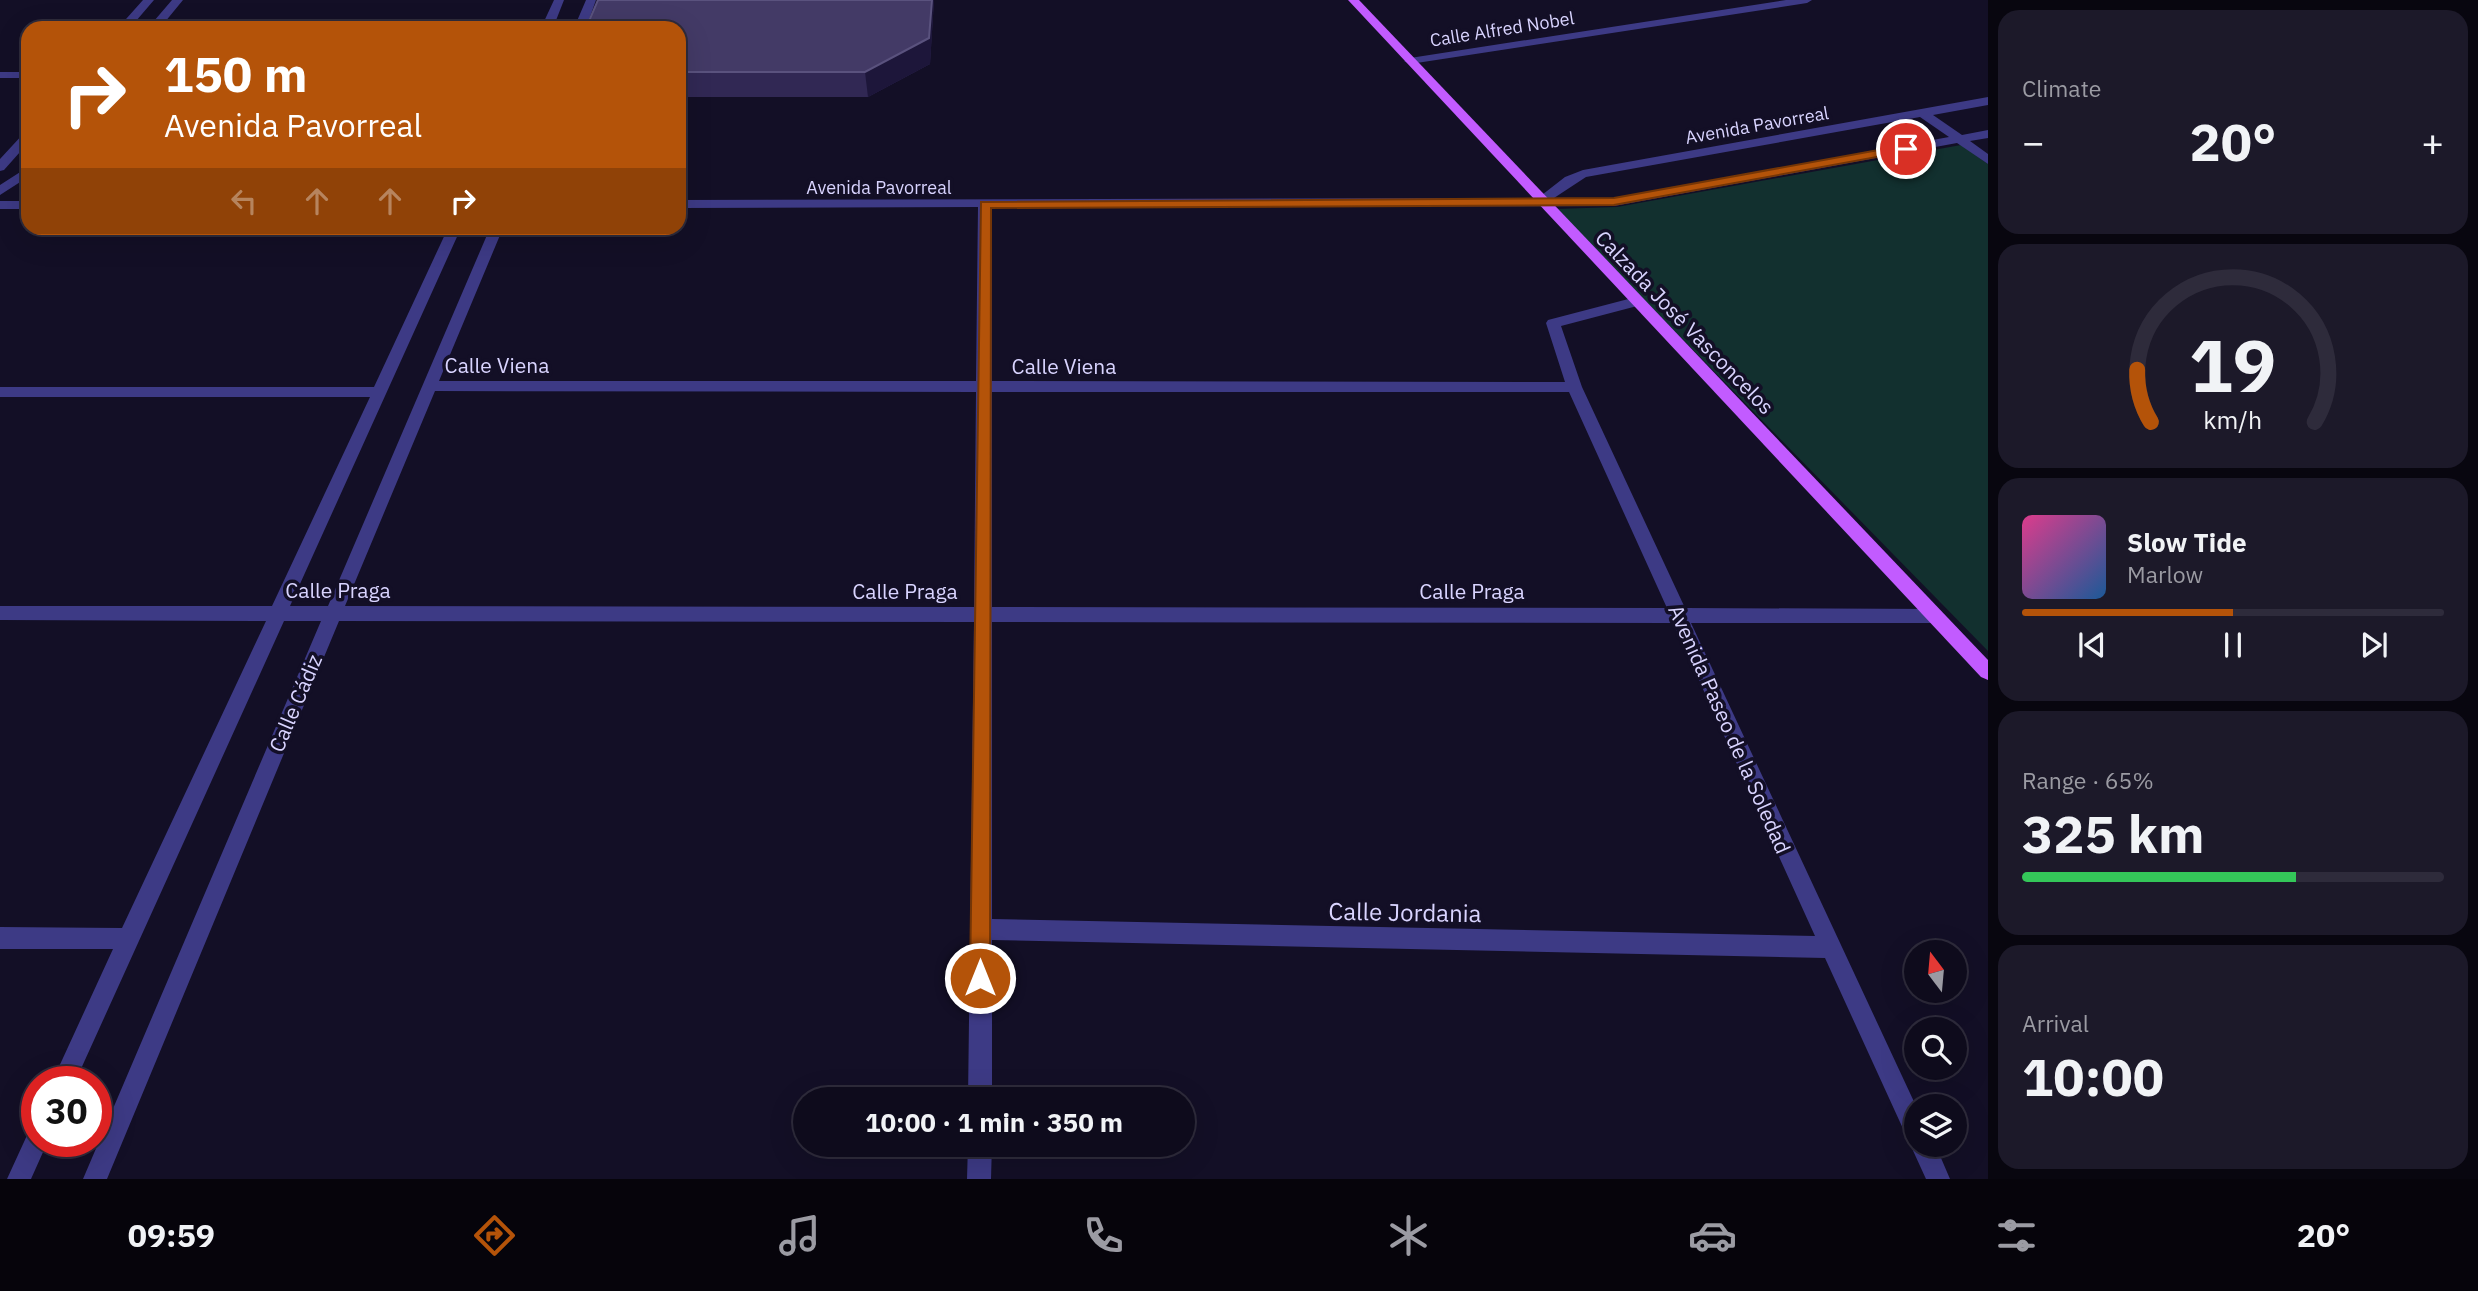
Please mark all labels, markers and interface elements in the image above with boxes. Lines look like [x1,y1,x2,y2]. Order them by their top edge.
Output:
street label: Calle Alfred Nobel [1428,6,1576,52]
text: 150 m [164,42,308,105]
icon: right [49,49,140,140]
text: Climate [2022,73,2101,103]
street label: Avenida Pavorreal [1683,101,1831,149]
text: Avenida Pavorreal [164,104,422,146]
text: 20° [2190,108,2276,175]
text: − [2022,117,2045,166]
text: + [2421,117,2444,166]
pin [1876,119,1936,179]
icon: arrive [1887,130,1925,168]
street label: Avenida Pavorreal [806,176,952,199]
icon: left [225,182,263,220]
icon: ahead [298,182,336,220]
icon: ahead [371,182,409,220]
icon: right [444,182,482,220]
street label: Calzada José Vasconcelos [1590,224,1780,420]
text: 19 [2189,317,2277,412]
street label: Calle Viena [445,351,549,379]
street label: Calle Viena [1012,352,1116,380]
text: km/h [2204,402,2262,435]
text: Slow Tide [2127,525,2247,559]
text: Marlow [2127,559,2203,589]
street label: Calle Praga [285,576,391,604]
street label: Calle Praga [852,577,958,605]
street label: Calle Praga [1419,577,1525,605]
street label: Avenida Paseo de la Soledad [1662,600,1798,858]
icon: previous [2073,626,2111,664]
icon: pause [2214,626,2252,664]
icon: next [2355,626,2393,664]
street label: Calle Cádiz [262,650,328,756]
text: Range · 65% [2022,765,2154,795]
text: 325 km [2022,800,2204,867]
street label: Calle Jordania [1328,895,1482,929]
north arrow [1904,940,1967,1003]
map controls [1904,940,1967,1157]
position arrow [943,941,1017,1015]
text: Arrival [2022,1008,2089,1038]
button: search [1904,1017,1967,1080]
text: 10:00 [2022,1043,2164,1110]
speed limit sign: 30 [21,1066,112,1157]
button: layers [1904,1094,1967,1157]
text: 10:00 · 1 min · 350 m [865,1105,1123,1139]
icon: directions [470,1211,519,1260]
icon: music [775,1211,824,1260]
icon: phone [1079,1211,1128,1260]
icon: climate [1384,1211,1433,1260]
icon: car [1688,1211,1737,1260]
icon: filters [1992,1211,2041,1260]
text: 09:59 [128,1214,215,1256]
text: 20° [2297,1214,2350,1256]

